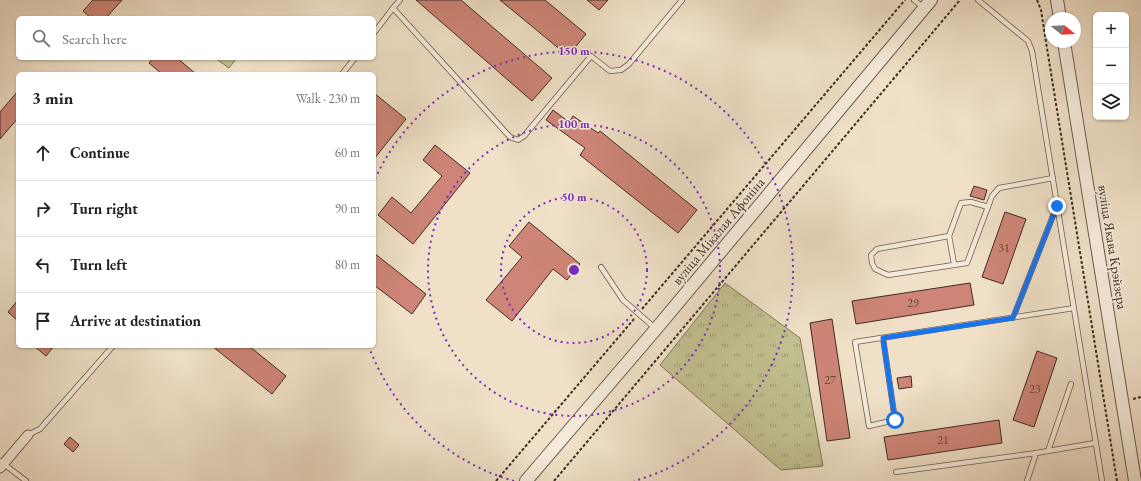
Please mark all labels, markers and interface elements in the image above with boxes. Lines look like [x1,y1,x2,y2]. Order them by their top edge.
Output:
north arrow [1045,12,1081,48]
map controls [1093,12,1129,120]
button: + [1093,12,1129,48]
search box [16,16,376,60]
icon: search [30,27,52,49]
text: Search here [62,29,127,48]
text: 150 m [558,43,590,59]
button: − [1093,48,1129,84]
button: layers [1093,84,1129,120]
text: 3 min [32,87,73,109]
text: Walk · 230 m [296,90,360,107]
text: 100 m [558,116,590,132]
icon: ahead [32,142,54,164]
text: Continue [70,143,130,162]
text: 60 m [335,144,360,161]
street label: вуліца Мікалая Афоніна [668,173,769,289]
street label: вуліца Якава Крэйзера [1094,183,1132,311]
text: 50 m [561,189,587,205]
route end [1048,197,1066,215]
icon: right [32,198,54,220]
text: Turn right [70,199,138,218]
text: 90 m [335,200,360,217]
house number: 31 [998,240,1010,256]
icon: left [32,254,54,276]
text: Turn left [70,255,127,274]
text: 80 m [335,256,360,273]
centre of rings [567,263,581,277]
house number: 29 [907,295,919,311]
icon: arrive [32,310,54,332]
text: Arrive at destination [70,311,201,330]
house number: 27 [824,372,836,388]
house number: 23 [1029,381,1041,397]
route start [886,411,904,429]
house number: 21 [937,432,949,448]

